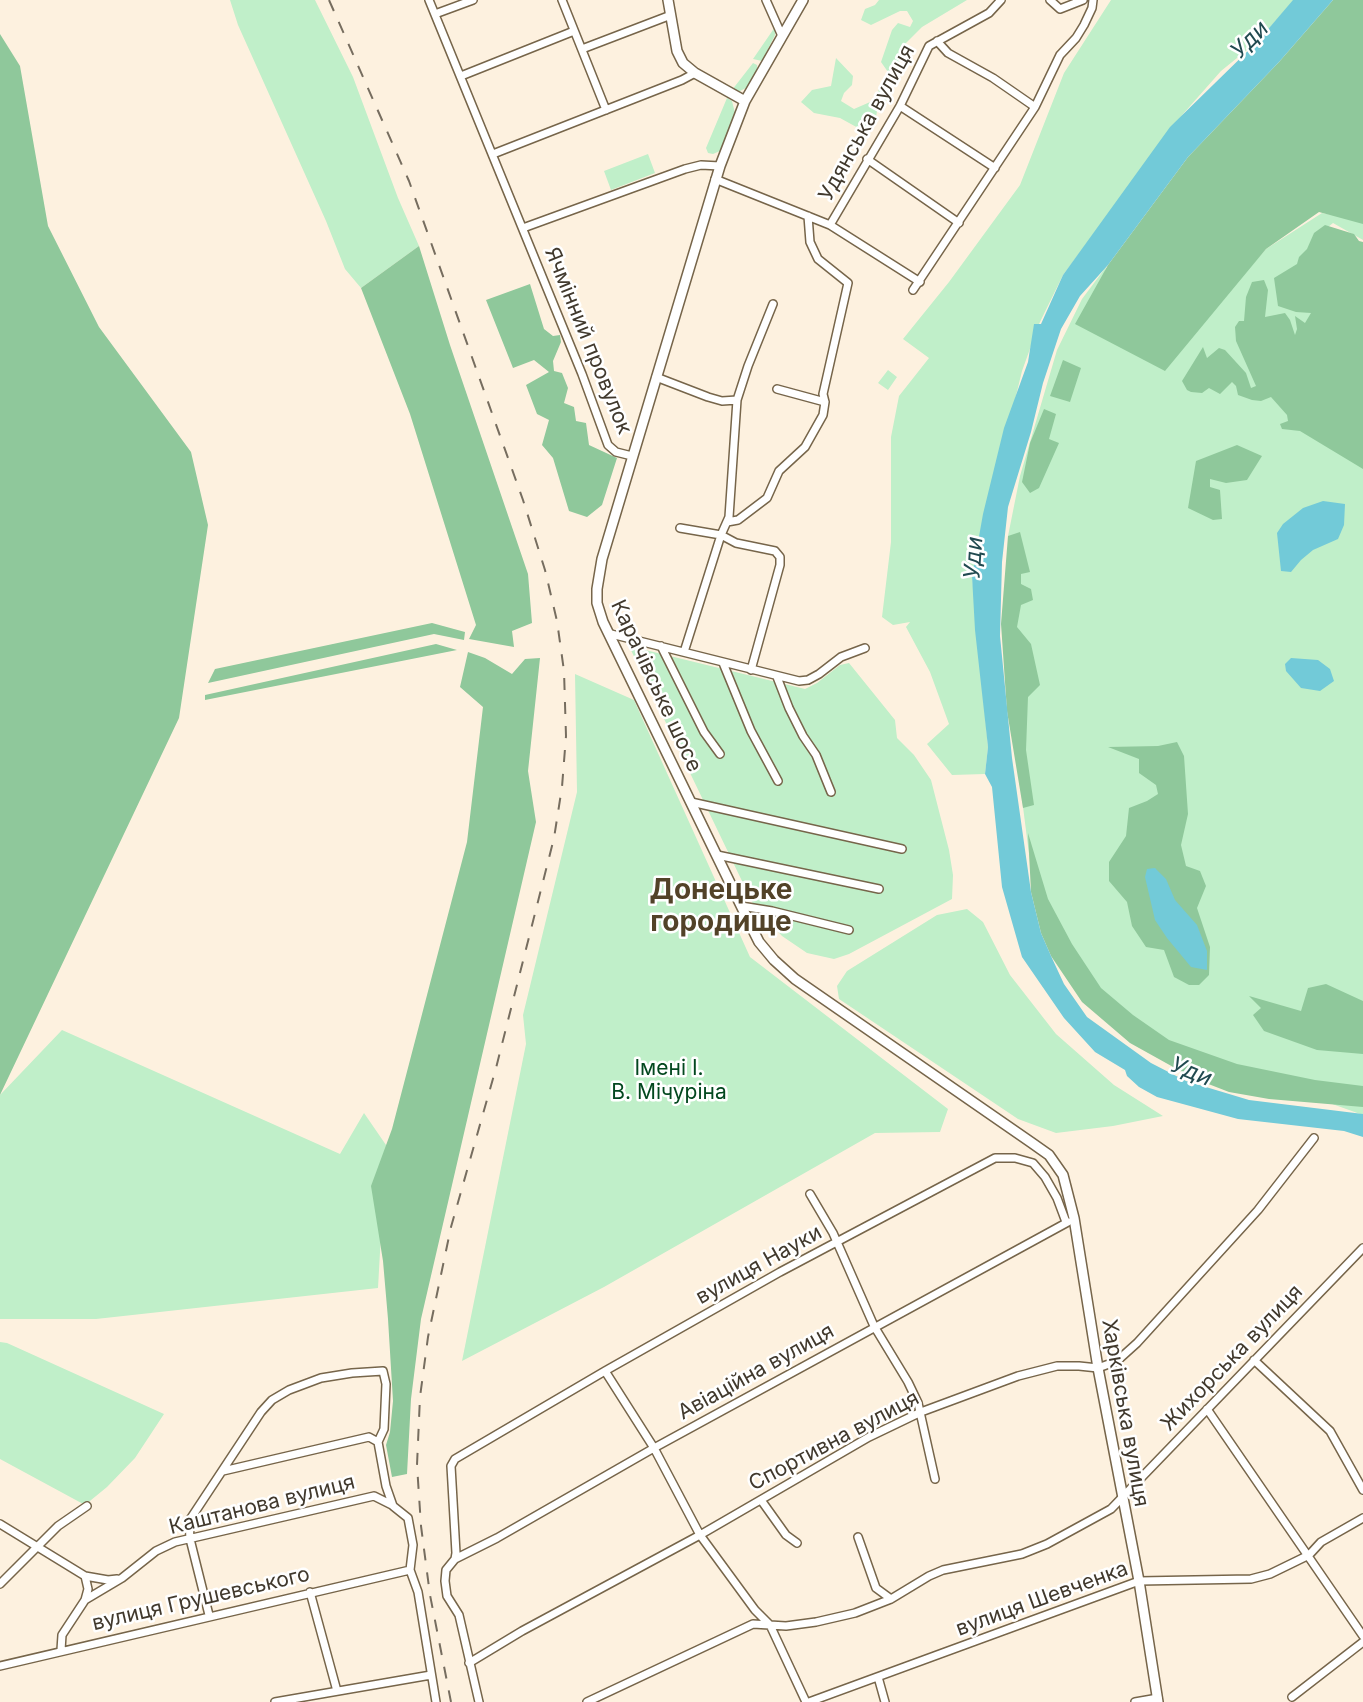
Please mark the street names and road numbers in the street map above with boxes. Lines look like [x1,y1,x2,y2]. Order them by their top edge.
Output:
street label: Удянська вулиця [814,41,920,205]
street label: Ячмінний провулок [539,244,637,438]
street label: Карачівське шосе [605,596,707,776]
street label: вулиця Науки [692,1220,826,1310]
street label: Жихорська вулиця [1156,1280,1308,1436]
street label: Харківська вулиця [1096,1317,1154,1509]
street label: Авіаційна вулиця [673,1319,839,1425]
street label: Спортивна вулиця [745,1386,923,1496]
street label: Каштанова вулиця [166,1470,358,1540]
street label: вулиця Шевченка [952,1556,1132,1642]
street label: вулиця Грушевського [90,1562,312,1636]

